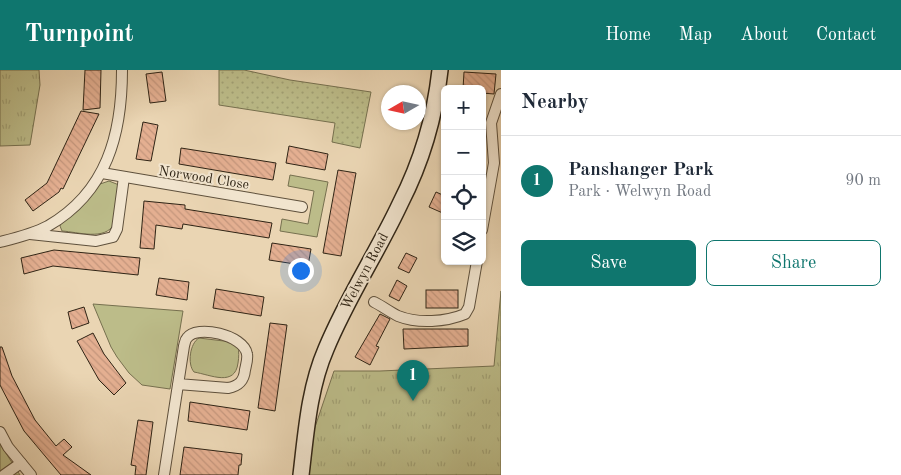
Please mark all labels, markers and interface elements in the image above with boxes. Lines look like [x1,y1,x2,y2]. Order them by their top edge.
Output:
text: Turnpoint [25,23,133,47]
text: Home [605,26,651,44]
text: Map [679,26,712,44]
text: About [740,26,788,44]
text: Contact [816,26,876,44]
north arrow [381,85,426,130]
map controls [441,85,486,265]
button: + [441,85,486,130]
text: Nearby [521,92,589,113]
button: − [441,130,486,175]
text: Panshanger Park [568,161,714,180]
street label: Norwood Close [158,164,250,192]
text: 1 [532,173,542,189]
text: 90 m [845,173,881,189]
button: locate [441,175,486,220]
text: Park · Welwyn Road [568,184,711,200]
button: layers [441,220,486,265]
street label: Welwyn Road [339,231,391,312]
button: Save [521,240,696,286]
button: Share [706,240,881,286]
your location [288,258,314,284]
pin: 1 [397,360,429,401]

